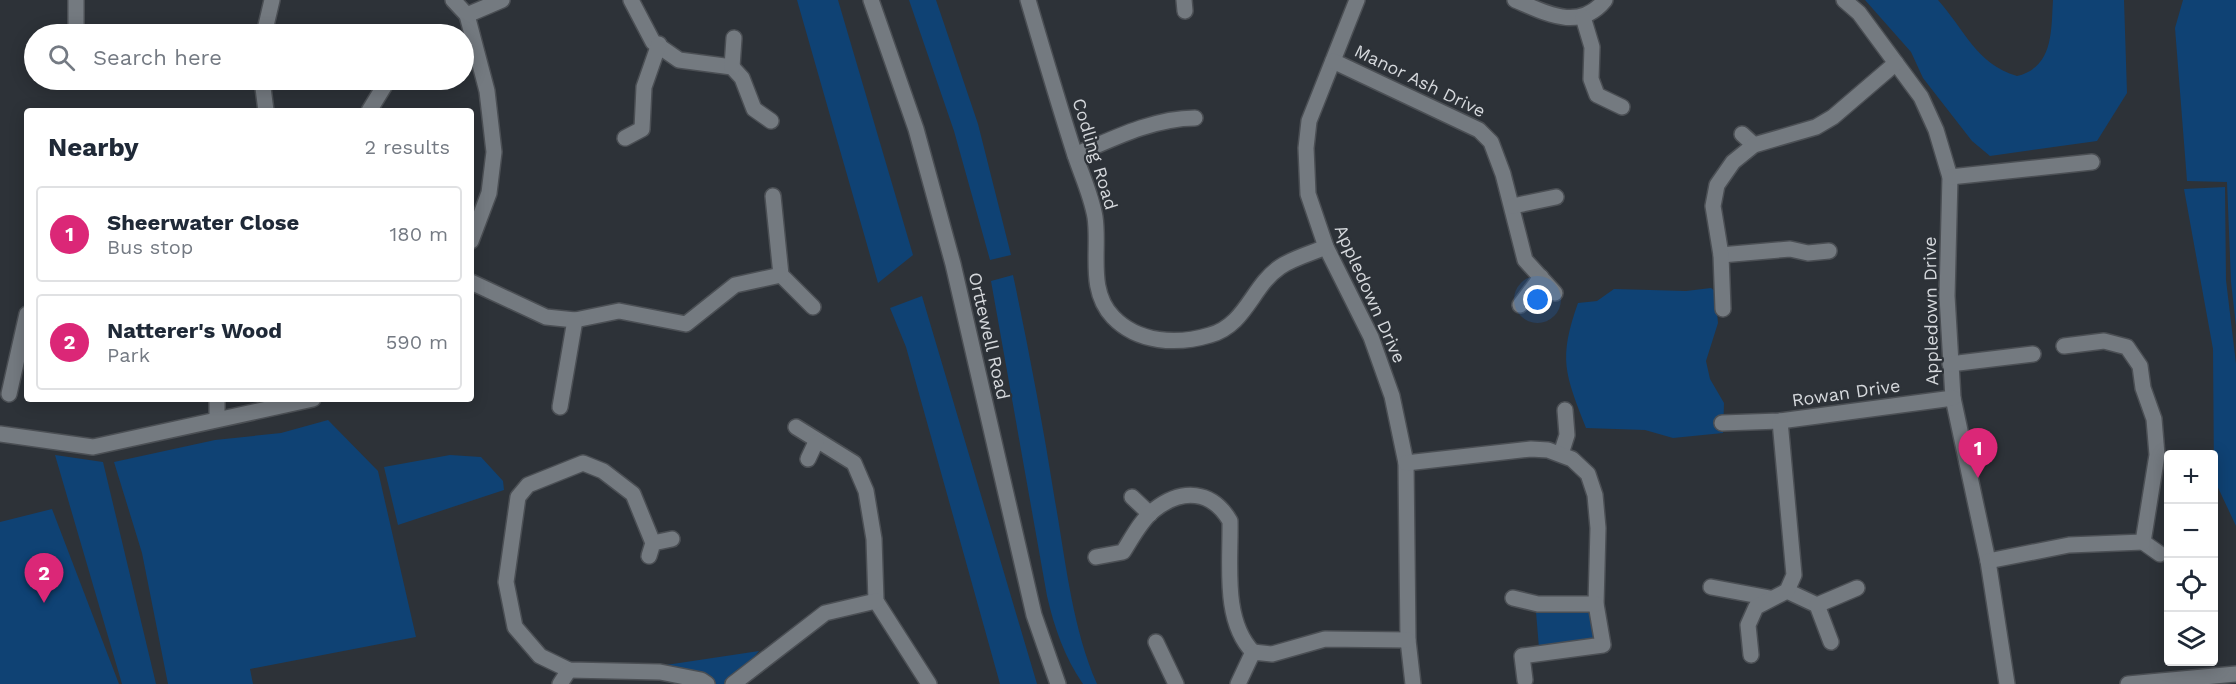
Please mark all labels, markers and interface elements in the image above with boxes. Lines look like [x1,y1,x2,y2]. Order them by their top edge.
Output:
search box [24,24,474,90]
street label: Manor Ash Drive [1351,40,1489,121]
icon: search [45,41,78,74]
text: Search here [93,45,222,70]
street label: Codling Road [1069,96,1122,212]
text: Nearby [48,132,139,162]
text: 2 results [365,135,450,159]
text: Sheerwater Close [107,210,299,235]
street label: Appledown Drive [1331,221,1410,366]
text: 1 [65,222,74,246]
text: 180 m [390,222,448,246]
text: Bus stop [107,235,193,259]
street label: Appledown Drive [1919,236,1942,386]
street label: Orttewell Road [965,270,1014,402]
your location [1523,285,1552,314]
text: Natterer's Wood [107,318,282,343]
text: 2 [64,330,75,354]
text: 590 m [386,330,448,354]
text: Park [107,343,150,367]
street label: Rowan Drive [1790,375,1901,411]
pin: 1 [1958,428,1998,478]
map controls [2164,450,2218,666]
button: + [2164,450,2218,504]
button: − [2164,504,2218,558]
pin: 2 [24,554,63,603]
button: locate [2164,558,2218,612]
button: layers [2164,612,2218,666]

